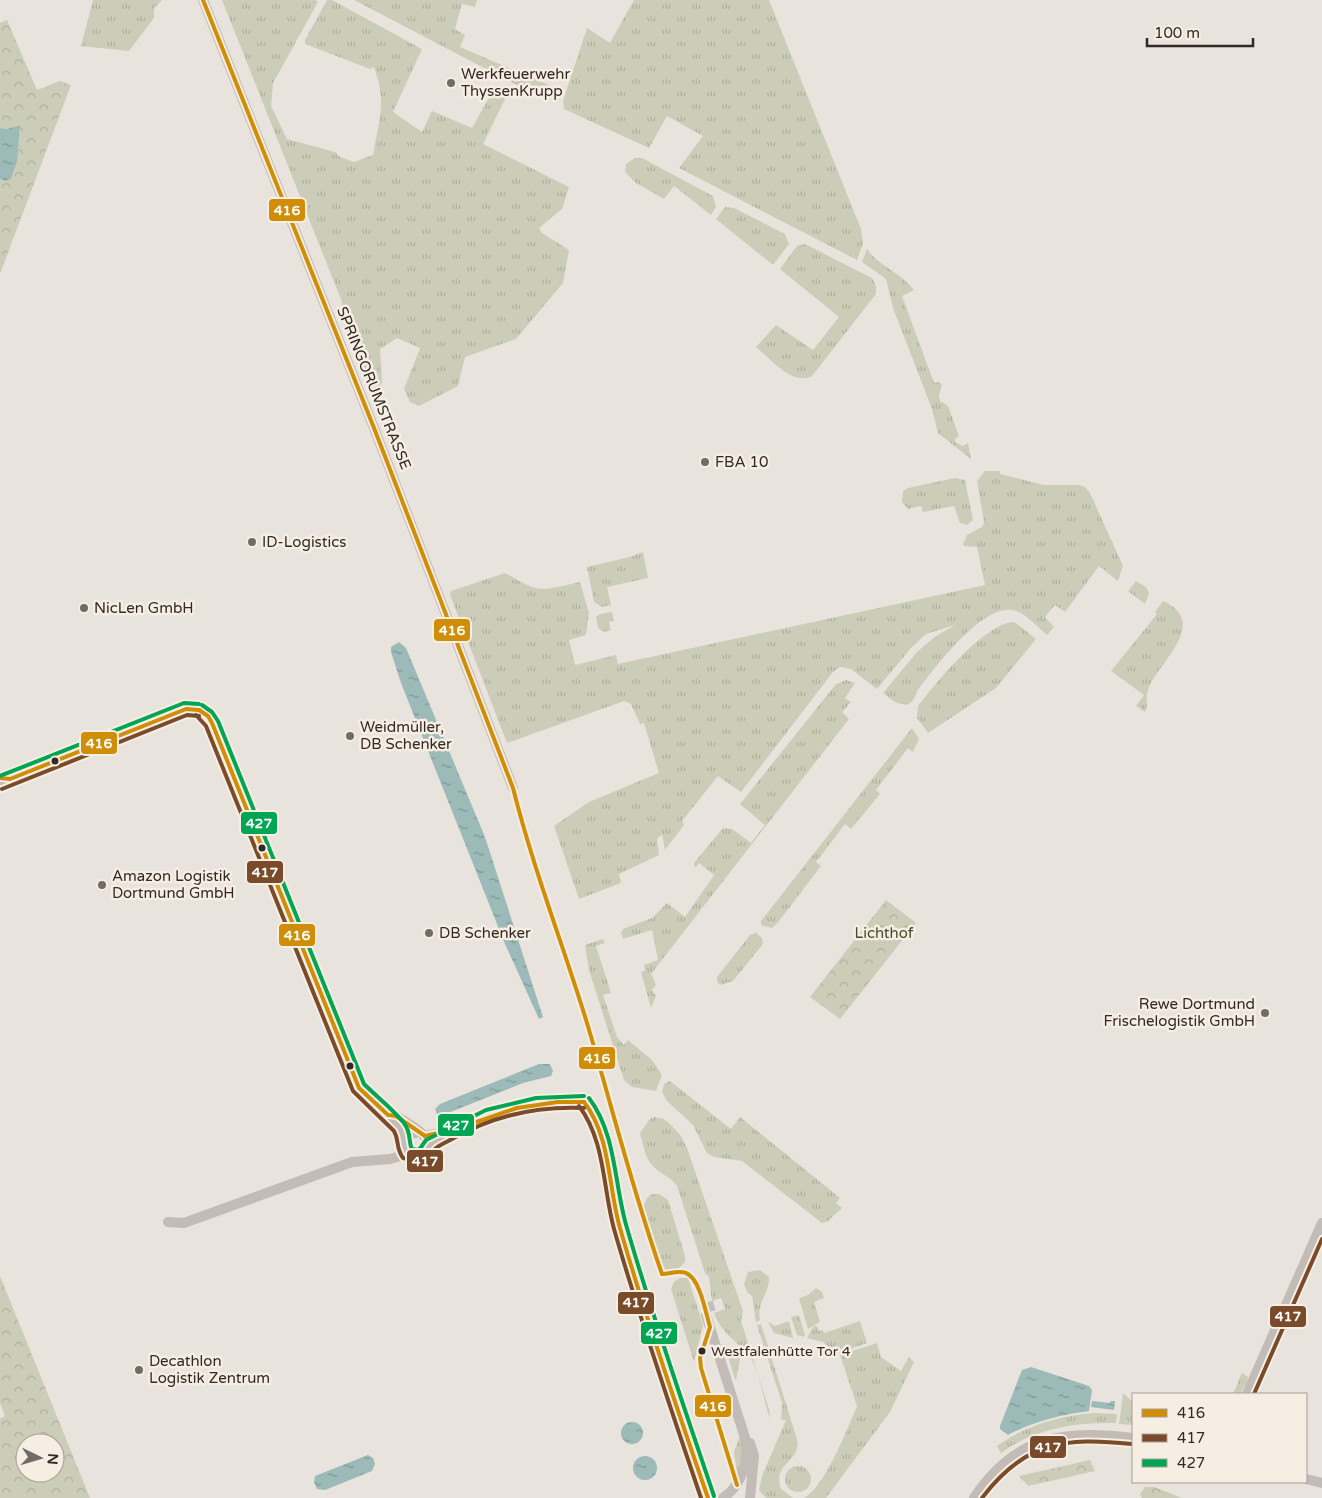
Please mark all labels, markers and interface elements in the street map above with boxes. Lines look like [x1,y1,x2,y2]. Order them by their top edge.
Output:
scale bar [1147,15,1253,47]
text: 100 m [1154,24,1200,42]
place label: Werkfeuerwehr ThyssenKrupp [461,65,570,100]
marker: Werkfeuerwehr ThyssenKrupp [445,77,457,89]
line badge: 416 [268,198,306,222]
text: 416 [274,202,300,219]
street label: SPRINGORUMSTRASSE [333,304,415,472]
place label: FBA 10 [715,453,768,471]
marker: FBA 10 [699,456,711,468]
place label: ID-Logistics [262,533,346,551]
marker: ID-Logistics [246,536,258,548]
place label: NicLen GmbH [94,599,194,617]
marker: NicLen GmbH [78,602,90,614]
line badge: 416 [433,618,471,642]
text: 416 [439,622,465,639]
place label: Weidmüller, DB Schenker [360,718,452,753]
marker: Weidmüller, DB Schenker [344,730,356,742]
line badge: 416 [80,731,118,755]
text: 416 [86,735,112,752]
unlabelled marker [50,756,60,766]
line badge: 427 [240,811,278,835]
text: 427 [246,815,272,832]
unlabelled marker [257,843,267,853]
line badge: 417 [246,860,284,884]
text: 417 [252,864,278,881]
place label: Amazon Logistik Dortmund GmbH [112,867,235,902]
marker: Amazon Logistik Dortmund GmbH [96,879,108,891]
line badge: 416 [278,923,316,947]
place label: DB Schenker [439,924,531,942]
park label: Lichthof [855,924,914,942]
text: 416 [284,927,310,944]
marker: DB Schenker [423,927,435,939]
place label: Rewe Dortmund Frischelogistik GmbH [1104,995,1255,1030]
marker: Rewe Dortmund Frischelogistik GmbH [1259,1007,1271,1019]
line badge: 416 [578,1046,616,1070]
text: 416 [584,1050,610,1067]
unlabelled marker [345,1061,355,1071]
line badge: 427 [437,1113,475,1137]
text: 427 [443,1117,469,1134]
line badge: 417 [406,1149,444,1173]
text: 417 [412,1153,438,1170]
line badge: 417 [617,1291,655,1315]
text: 417 [623,1294,649,1311]
line badge: 417 [1269,1305,1307,1328]
text: 417 [1275,1308,1301,1325]
line badge: 427 [640,1321,678,1345]
text: 427 [646,1325,672,1342]
place label: Westfalenhütte Tor 4 [711,1343,851,1360]
marker: Westfalenhütte Tor 4 [697,1346,707,1356]
place label: Decathlon Logistik Zentrum [149,1352,270,1387]
marker: Decathlon Logistik Zentrum [133,1364,145,1376]
legend [1132,1393,1307,1483]
line badge: 416 [694,1394,732,1418]
text: 416 [700,1398,726,1415]
text: 416 [1177,1404,1205,1422]
text: 417 [1177,1429,1205,1447]
north arrow [15,1433,65,1483]
line badge: 417 [1029,1435,1067,1459]
text: 417 [1035,1439,1061,1456]
text: N [43,1453,61,1465]
text: 427 [1177,1454,1205,1472]

